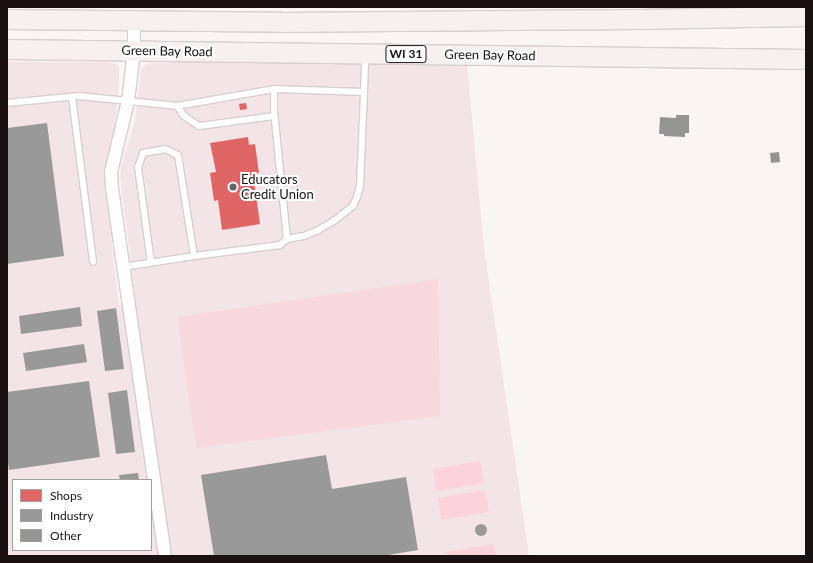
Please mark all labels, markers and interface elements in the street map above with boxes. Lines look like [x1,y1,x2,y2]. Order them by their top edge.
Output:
street label: Green Bay Road [121,42,213,60]
road number: WI 31 [385,44,427,64]
street label: Green Bay Road [444,46,536,64]
place label: Educators Credit Union [241,172,314,203]
marker: Educators Credit Union [228,182,238,192]
legend [12,479,152,551]
text: Shops [50,488,82,503]
text: Industry [50,508,93,523]
text: Other [50,528,81,543]

